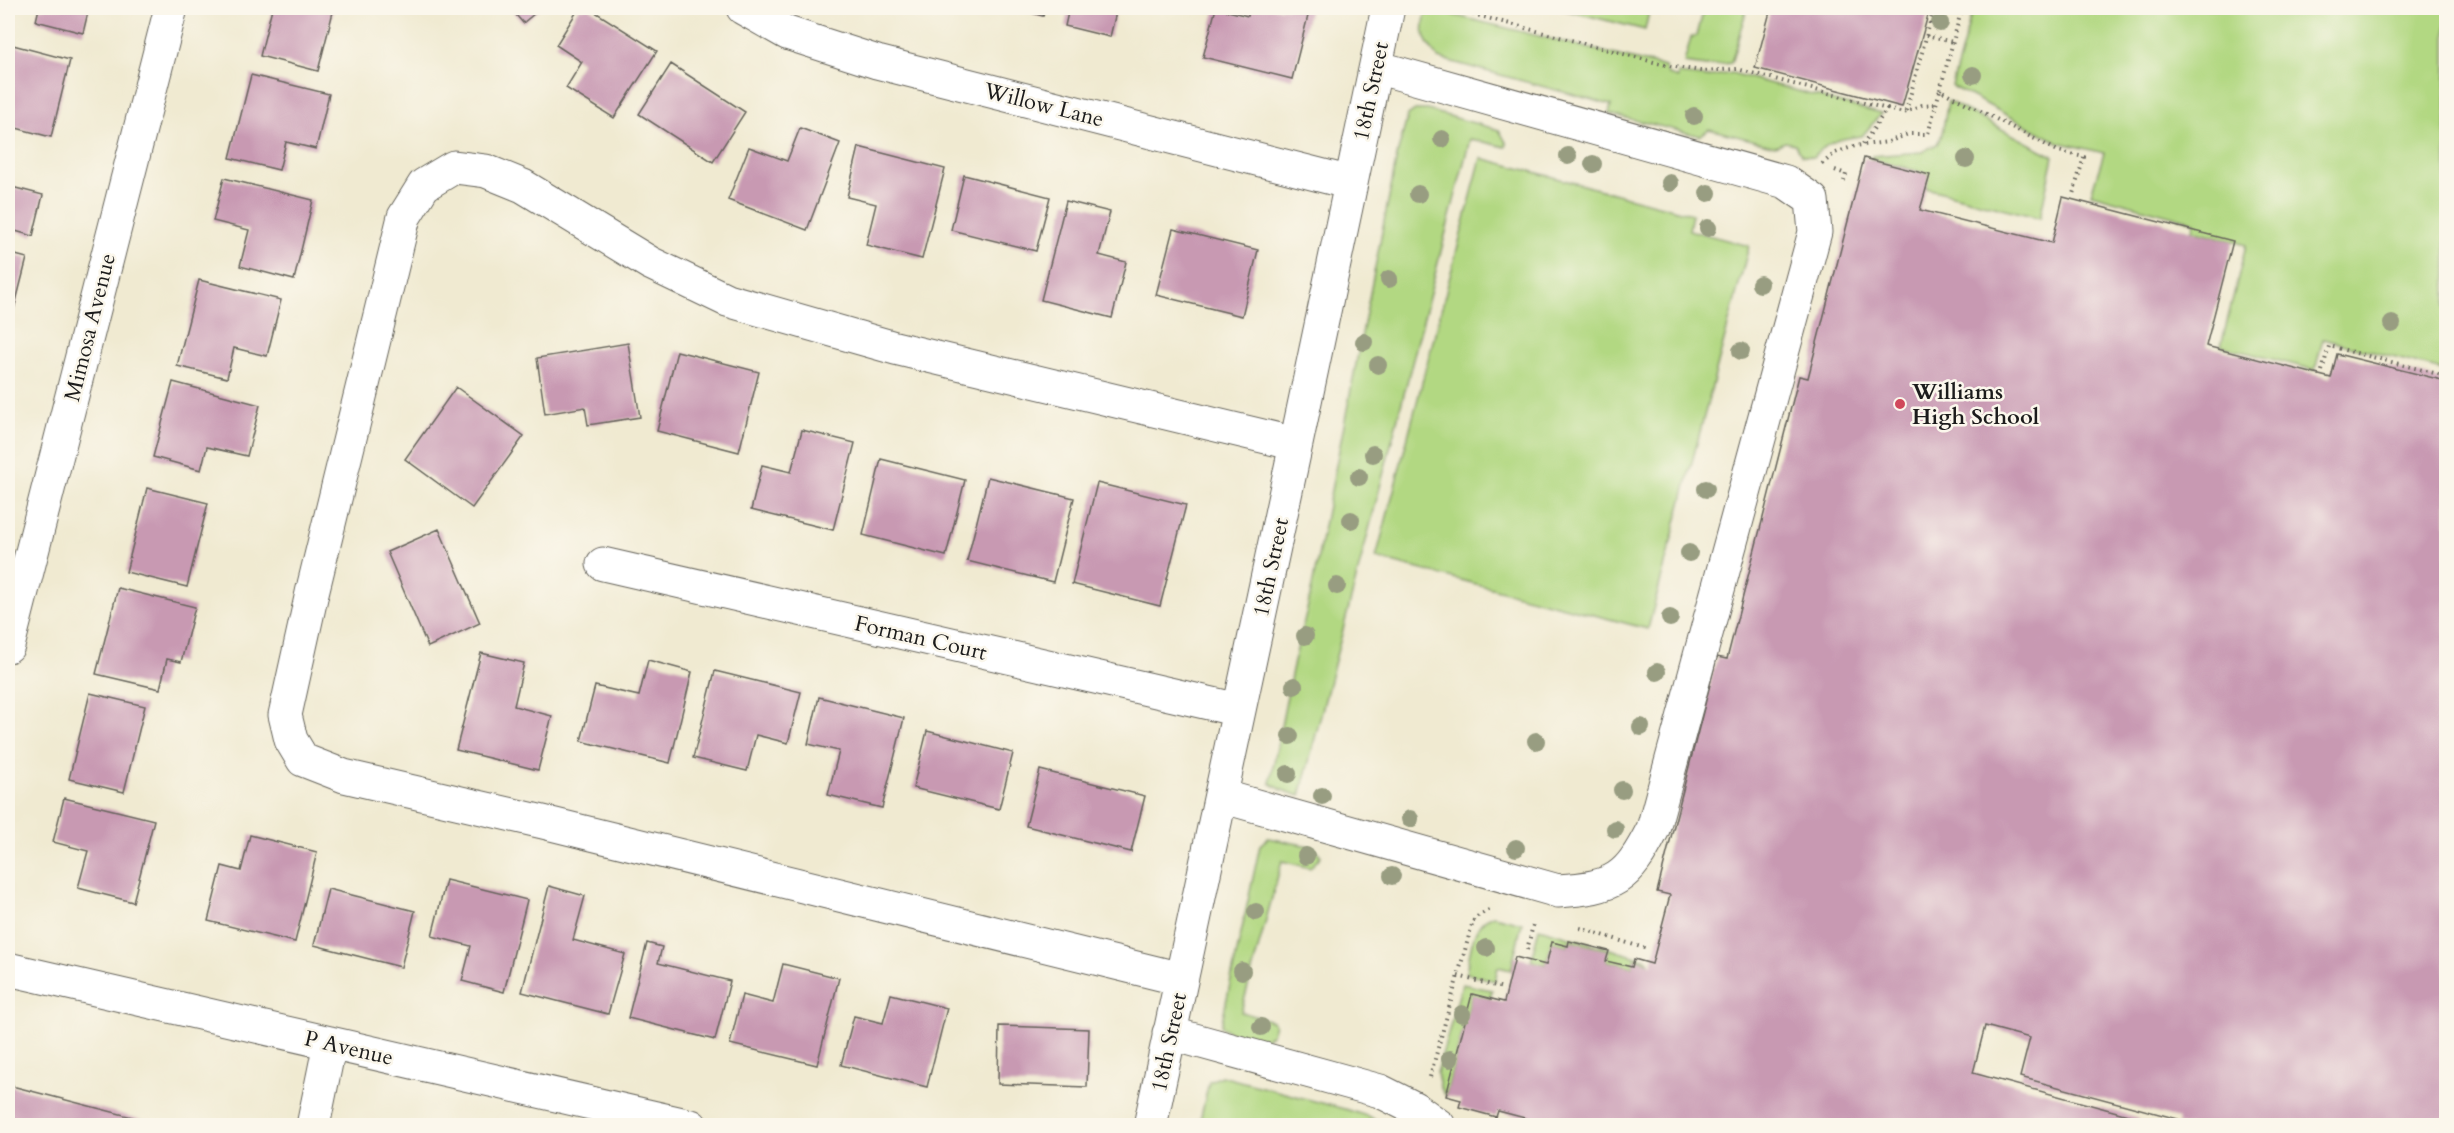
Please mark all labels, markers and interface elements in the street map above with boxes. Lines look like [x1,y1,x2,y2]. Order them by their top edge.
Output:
street label: 18th Street [1346,39,1396,143]
street label: Willow Lane [980,75,1107,134]
street label: Mimosa Avenue [57,250,123,404]
place label: Williams High School [1911,377,2040,432]
marker: Williams High School [1893,397,1907,411]
street label: 18th Street [1246,515,1296,619]
street label: Forman Court [852,608,990,668]
street label: 18th Street [1144,990,1194,1094]
street label: P Avenue [301,1023,396,1073]

